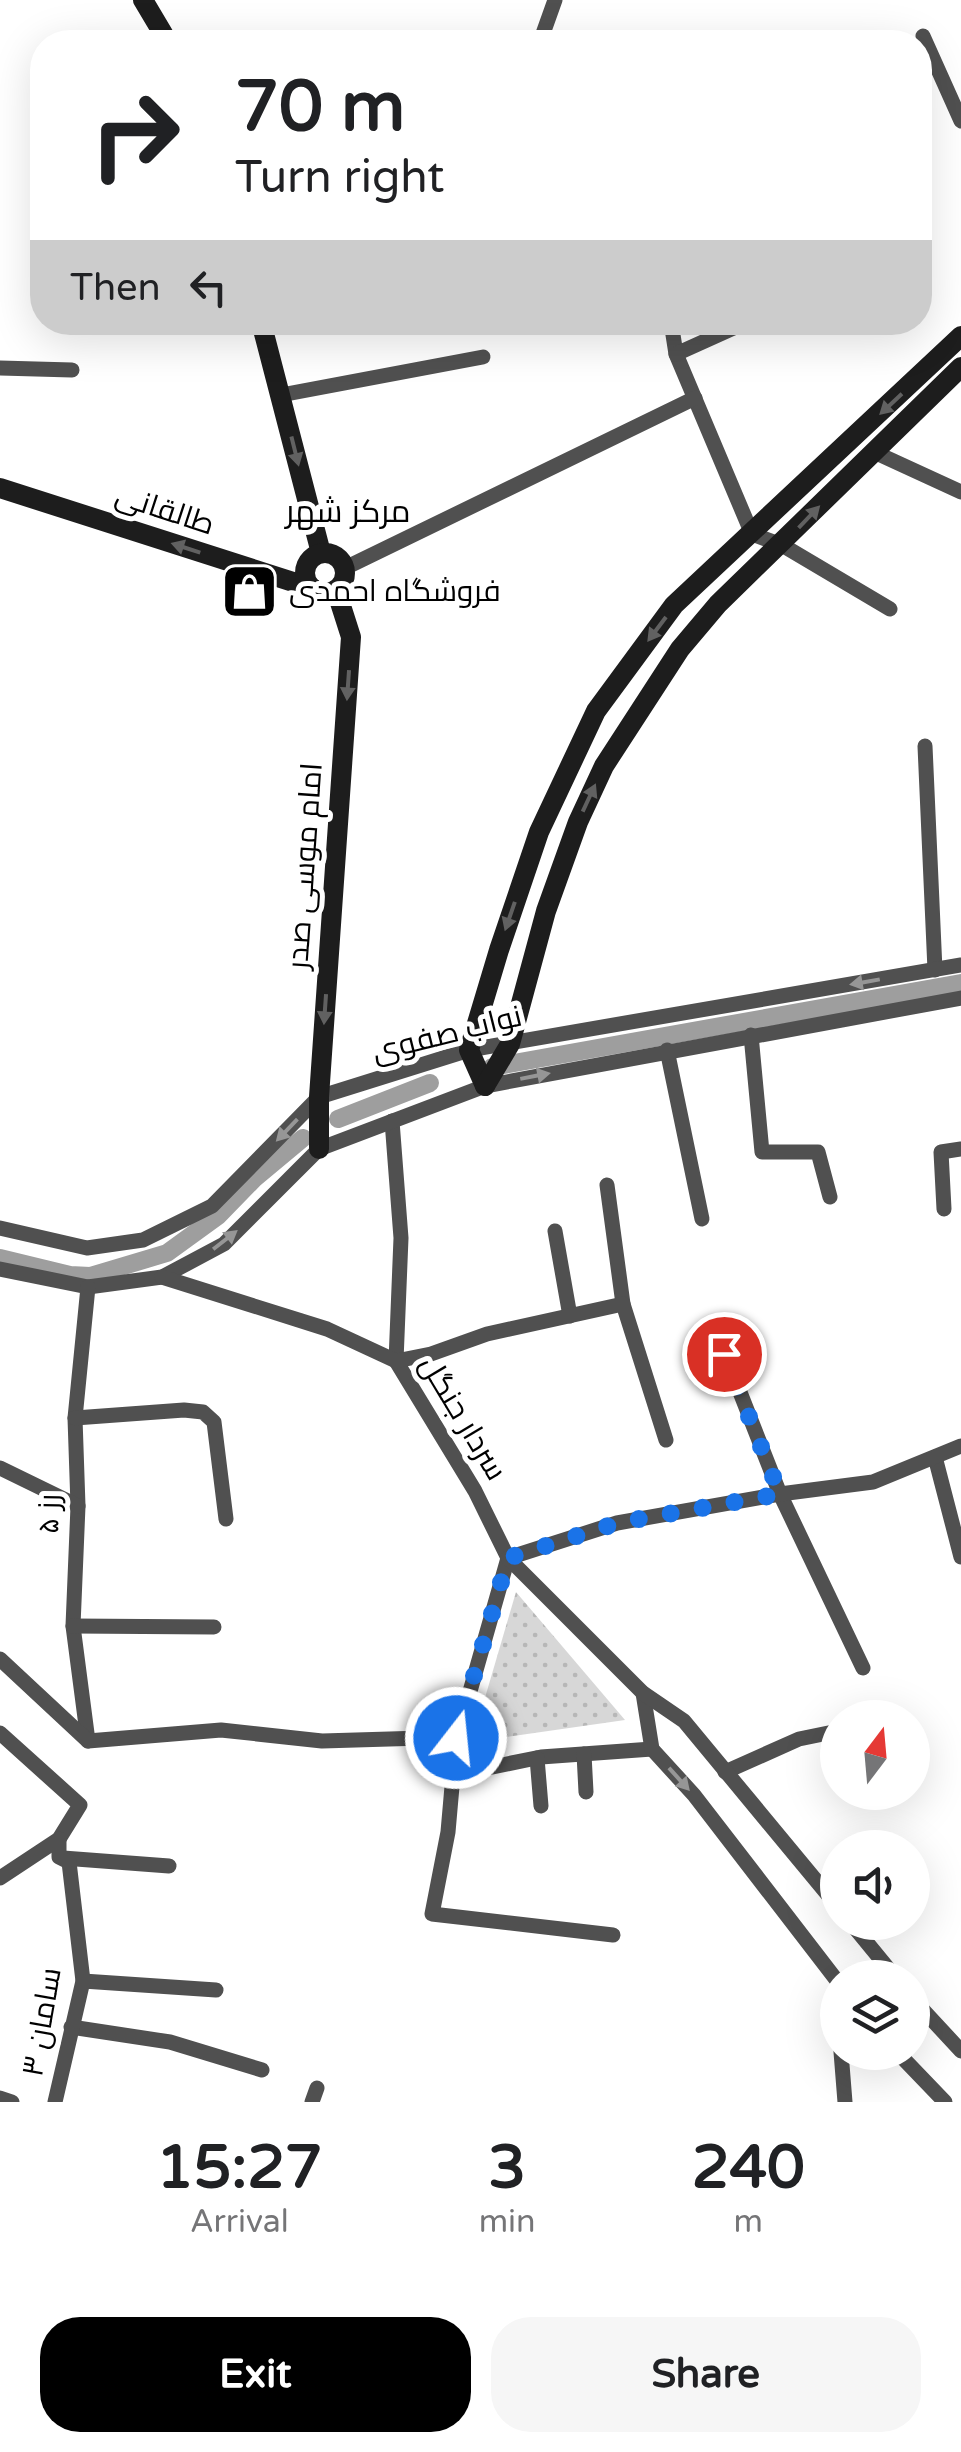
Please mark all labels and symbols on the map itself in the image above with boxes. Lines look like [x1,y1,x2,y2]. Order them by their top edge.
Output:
one-way arrow [879,392,903,415]
one-way arrow [288,436,304,467]
street label: طالقانی [111,477,219,543]
district label: مرکز شهر [283,493,411,531]
one-way arrow [797,505,820,529]
one-way arrow [170,539,200,554]
shop icon: فروشگاه احمدی [220,561,280,621]
place label: فروشگاه احمدی [289,573,501,610]
one-way arrow [647,616,667,642]
one-way arrow [340,670,356,702]
street label: امام موسی صدر [279,761,332,973]
one-way arrow [580,783,597,812]
one-way arrow [502,902,517,932]
one-way arrow [849,975,880,990]
one-way arrow [317,994,333,1026]
street label: نواب صفوی [368,998,526,1070]
one-way arrow [520,1068,551,1084]
one-way arrow [275,1117,299,1141]
one-way arrow [212,1231,238,1251]
pin [682,1312,767,1397]
street label: سردار جنگل [411,1349,515,1487]
street label: رز ۵ [30,1494,68,1534]
position arrow [404,1686,508,1790]
north arrow [820,1700,930,1810]
one-way arrow [667,1767,690,1791]
street label: سامان ۳ [14,1965,70,2079]

